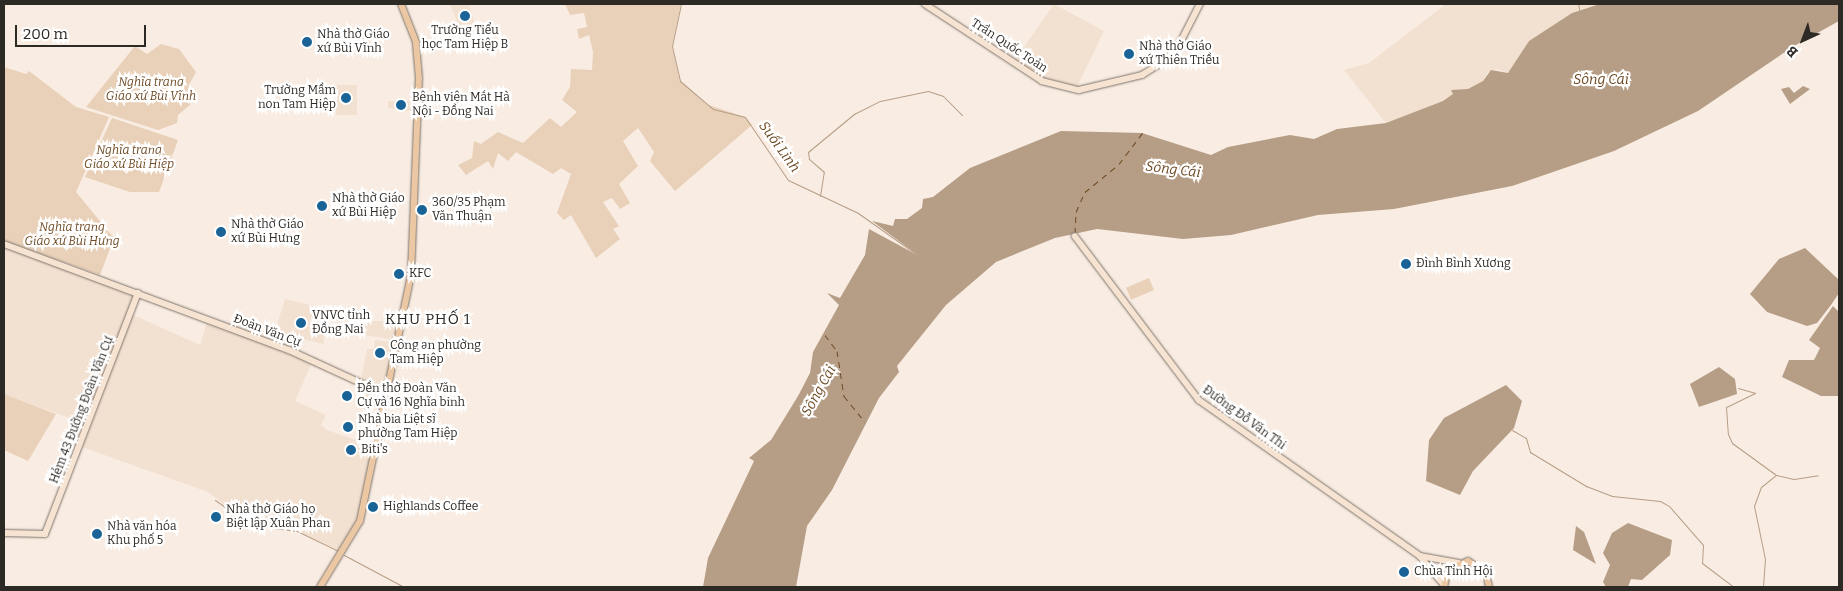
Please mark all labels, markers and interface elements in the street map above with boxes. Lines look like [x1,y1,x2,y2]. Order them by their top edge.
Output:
marker: Trường Tiểu học Tam Hiệp B [459,10,471,22]
scale bar [18,15,149,47]
north arrow [1778,15,1828,65]
street label: Trần Quốc Toản [968,16,1050,76]
place label: Trường Tiểu học Tam Hiệp B [422,24,508,52]
text: 200 m [23,25,68,43]
place label: Nhà thờ Giáo xứ Bùi Vĩnh [317,28,390,56]
marker: Nhà thờ Giáo xứ Bùi Vĩnh [301,36,313,48]
place label: Nhà thờ Giáo xứ Thiên Triều [1139,40,1219,68]
text: B [1783,42,1802,61]
marker: Nhà thờ Giáo xứ Thiên Triều [1123,48,1135,60]
water label: Sông Cái [1573,72,1629,88]
park label: Nghĩa trang Giáo xứ Bùi Vĩnh [106,76,196,104]
place label: Trường Mầm non Tam Hiệp [258,84,336,112]
place label: Bệnh viện Mắt Hà Nội - Đồng Nai [412,91,510,119]
marker: Trường Mầm non Tam Hiệp [340,92,352,104]
marker: Bệnh viện Mắt Hà Nội - Đồng Nai [394,98,408,112]
water label: Suối Linh [755,118,803,176]
park label: Nghĩa trang Giáo xứ Bùi Hiệp [84,144,174,172]
water label: Sông Cái [1145,158,1201,182]
place label: Nhà thờ Giáo xứ Bùi Hiệp [332,192,405,220]
place label: 360/35 Phạm Văn Thuận [432,196,505,224]
marker: Nhà thờ Giáo xứ Bùi Hiệp [316,200,328,212]
marker: 360/35 Phạm Văn Thuận [416,204,428,216]
place label: Nhà thờ Giáo xứ Bùi Hưng [231,218,304,246]
park label: Nghĩa trang Giáo xứ Bùi Hưng [24,221,120,249]
marker: Nhà thờ Giáo xứ Bùi Hưng [215,226,227,238]
place label: Đình Bình Xương [1416,257,1511,271]
marker: Đình Bình Xương [1400,258,1412,270]
place label: KFC [409,267,431,281]
marker: KFC [393,268,405,280]
place label: VNVC tỉnh Đồng Nai [312,309,370,337]
district label: KHU PHỐ 1 [384,311,472,329]
street label: Đoàn Văn Cự [231,312,303,350]
marker: VNVC tỉnh Đồng Nai [294,316,308,330]
street label: Hẻm 43 Đường Đoàn Văn Cự [47,334,117,486]
place label: Công an phường Tam Hiệp [390,339,481,367]
marker: Công an phường Tam Hiệp [374,347,386,359]
water label: Sông Cái [798,363,840,419]
place label: Đền thờ Đoàn Văn Cự và 16 Nghĩa binh [357,382,465,410]
street label: Đường Đỗ Văn Thi [1200,383,1288,453]
marker: Đền thờ Đoàn Văn Cự và 16 Nghĩa binh [341,390,353,402]
place label: Nhà bia Liệt sĩ phường Tam Hiệp [358,413,457,441]
marker: Nhà bia Liệt sĩ phường Tam Hiệp [342,421,354,433]
place label: Biti's [361,443,388,457]
marker: Biti's [345,444,357,456]
place label: Highlands Coffee [383,500,478,514]
marker: Highlands Coffee [367,501,379,513]
place label: Nhà thờ Giáo họ Biệt lập Xuân Phan [226,503,330,531]
marker: Nhà thờ Giáo họ Biệt lập Xuân Phan [210,511,222,523]
place label: Nhà văn hóa Khu phố 5 [107,520,177,548]
marker: Nhà văn hóa Khu phố 5 [91,528,103,540]
place label: Chùa Tỉnh Hội [1414,565,1493,579]
marker: Chùa Tỉnh Hội [1398,566,1410,578]

